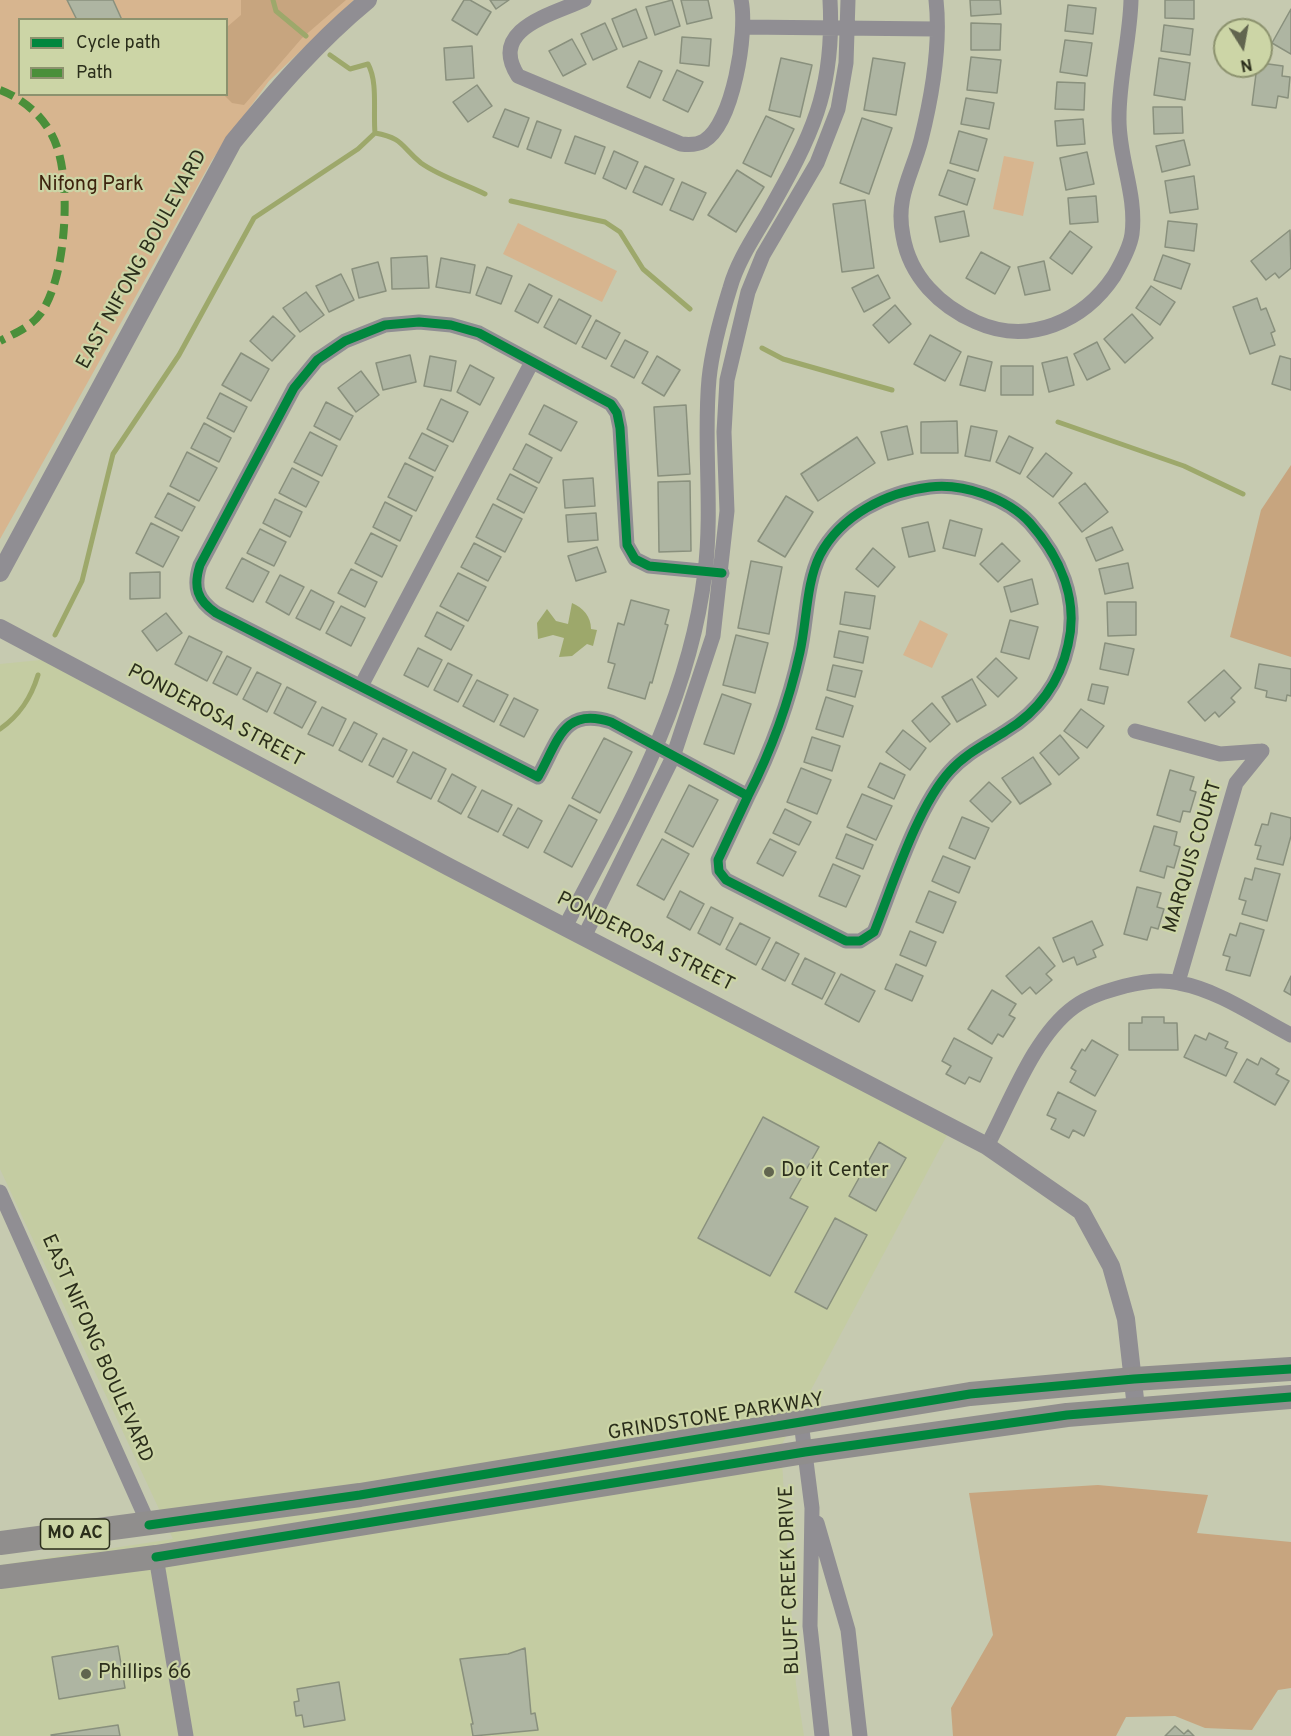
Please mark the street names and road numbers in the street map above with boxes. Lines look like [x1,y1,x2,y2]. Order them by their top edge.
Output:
street label: EAST NIFONG BOULEVARD [73,146,213,374]
street label: PONDEROSA STREET [123,660,307,774]
street label: MARQUIS COURT [1159,778,1229,936]
street label: PONDEROSA STREET [552,888,738,998]
street label: EAST NIFONG BOULEVARD [35,1231,157,1467]
street label: GRINDSTONE PARKWAY [606,1389,826,1447]
street label: BLUFF CREEK DRIVE [776,1485,806,1675]
road number: MO AC [40,1519,110,1549]

